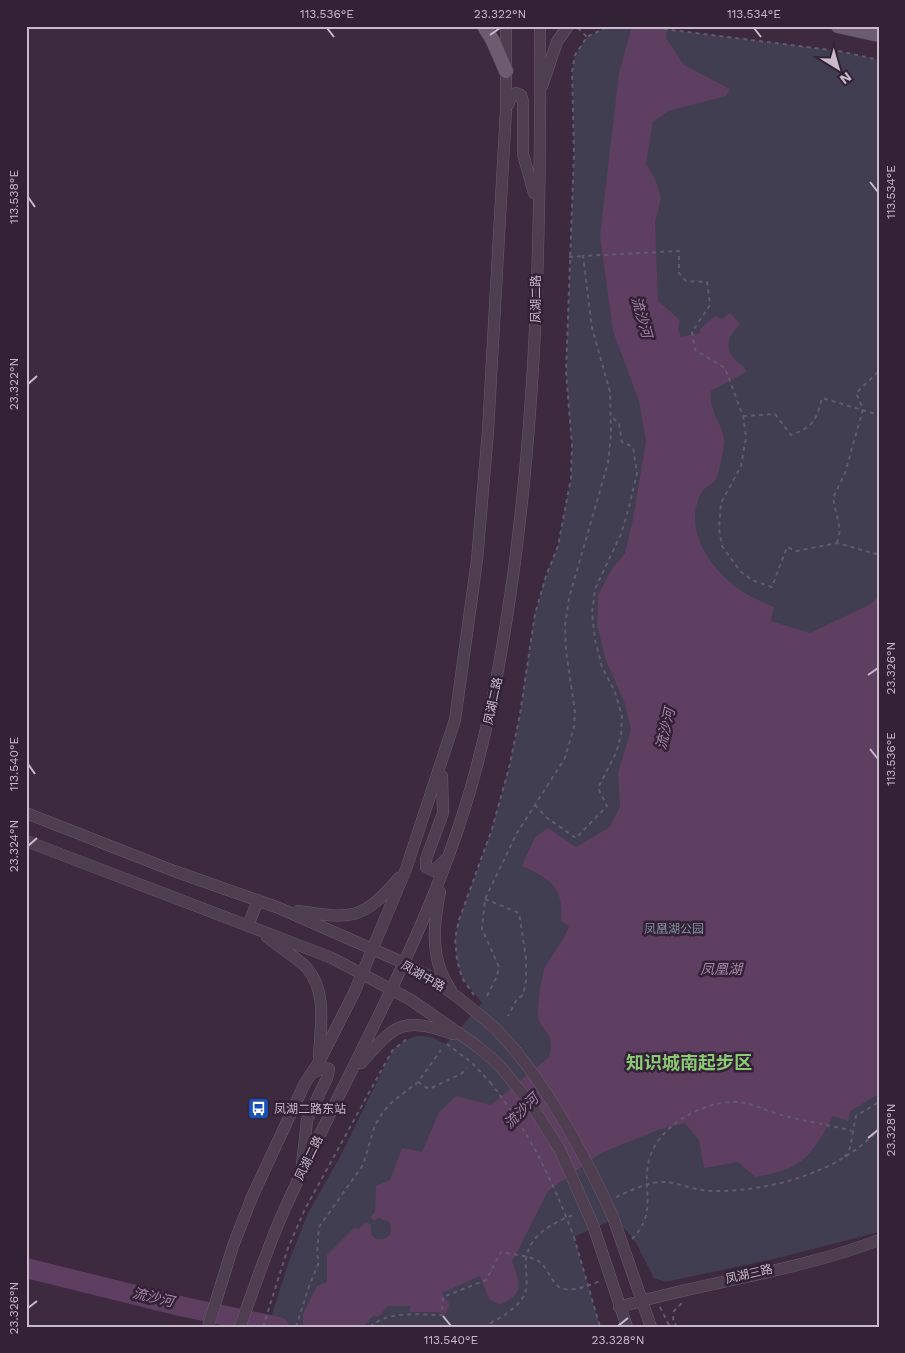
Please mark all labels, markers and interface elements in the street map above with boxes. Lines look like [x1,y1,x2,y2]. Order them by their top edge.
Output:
text: 113.536°E [300,7,354,21]
text: 23.322°N [474,7,526,21]
text: 113.534°E [727,7,781,21]
north arrow [812,42,862,92]
text: N [837,69,855,88]
text: 113.534°E [884,165,898,219]
text: 113.538°E [7,170,21,224]
street label: 凤湖二路 [529,275,543,323]
water label: 流沙河 [629,295,656,342]
text: 23.322°N [7,358,21,410]
text: 23.326°N [884,642,898,694]
street label: 凤湖二路 [481,676,505,726]
water label: 流沙河 [652,704,678,751]
text: 113.536°E [884,732,898,786]
text: 113.540°E [7,736,21,791]
text: 23.324°N [7,820,21,872]
park label: 凤凰湖公园 [644,922,704,936]
street label: 凤湖中路 [399,958,447,994]
water label: 凤凰湖 [700,961,744,977]
district label: 知识城南起步区 [626,1052,752,1073]
water label: 流沙河 [500,1088,544,1132]
bus stop icon: 凤湖二路东站 [246,1097,270,1121]
place label: 凤湖二路东站 [274,1102,346,1116]
text: 23.328°N [884,1104,898,1156]
street label: 凤湖二路 [292,1133,326,1183]
street label: 凤湖三路 [724,1262,774,1286]
text: 23.326°N [7,1282,21,1334]
water label: 流沙河 [131,1284,178,1310]
text: 113.540°E [424,1333,479,1347]
text: 23.328°N [592,1333,644,1347]

